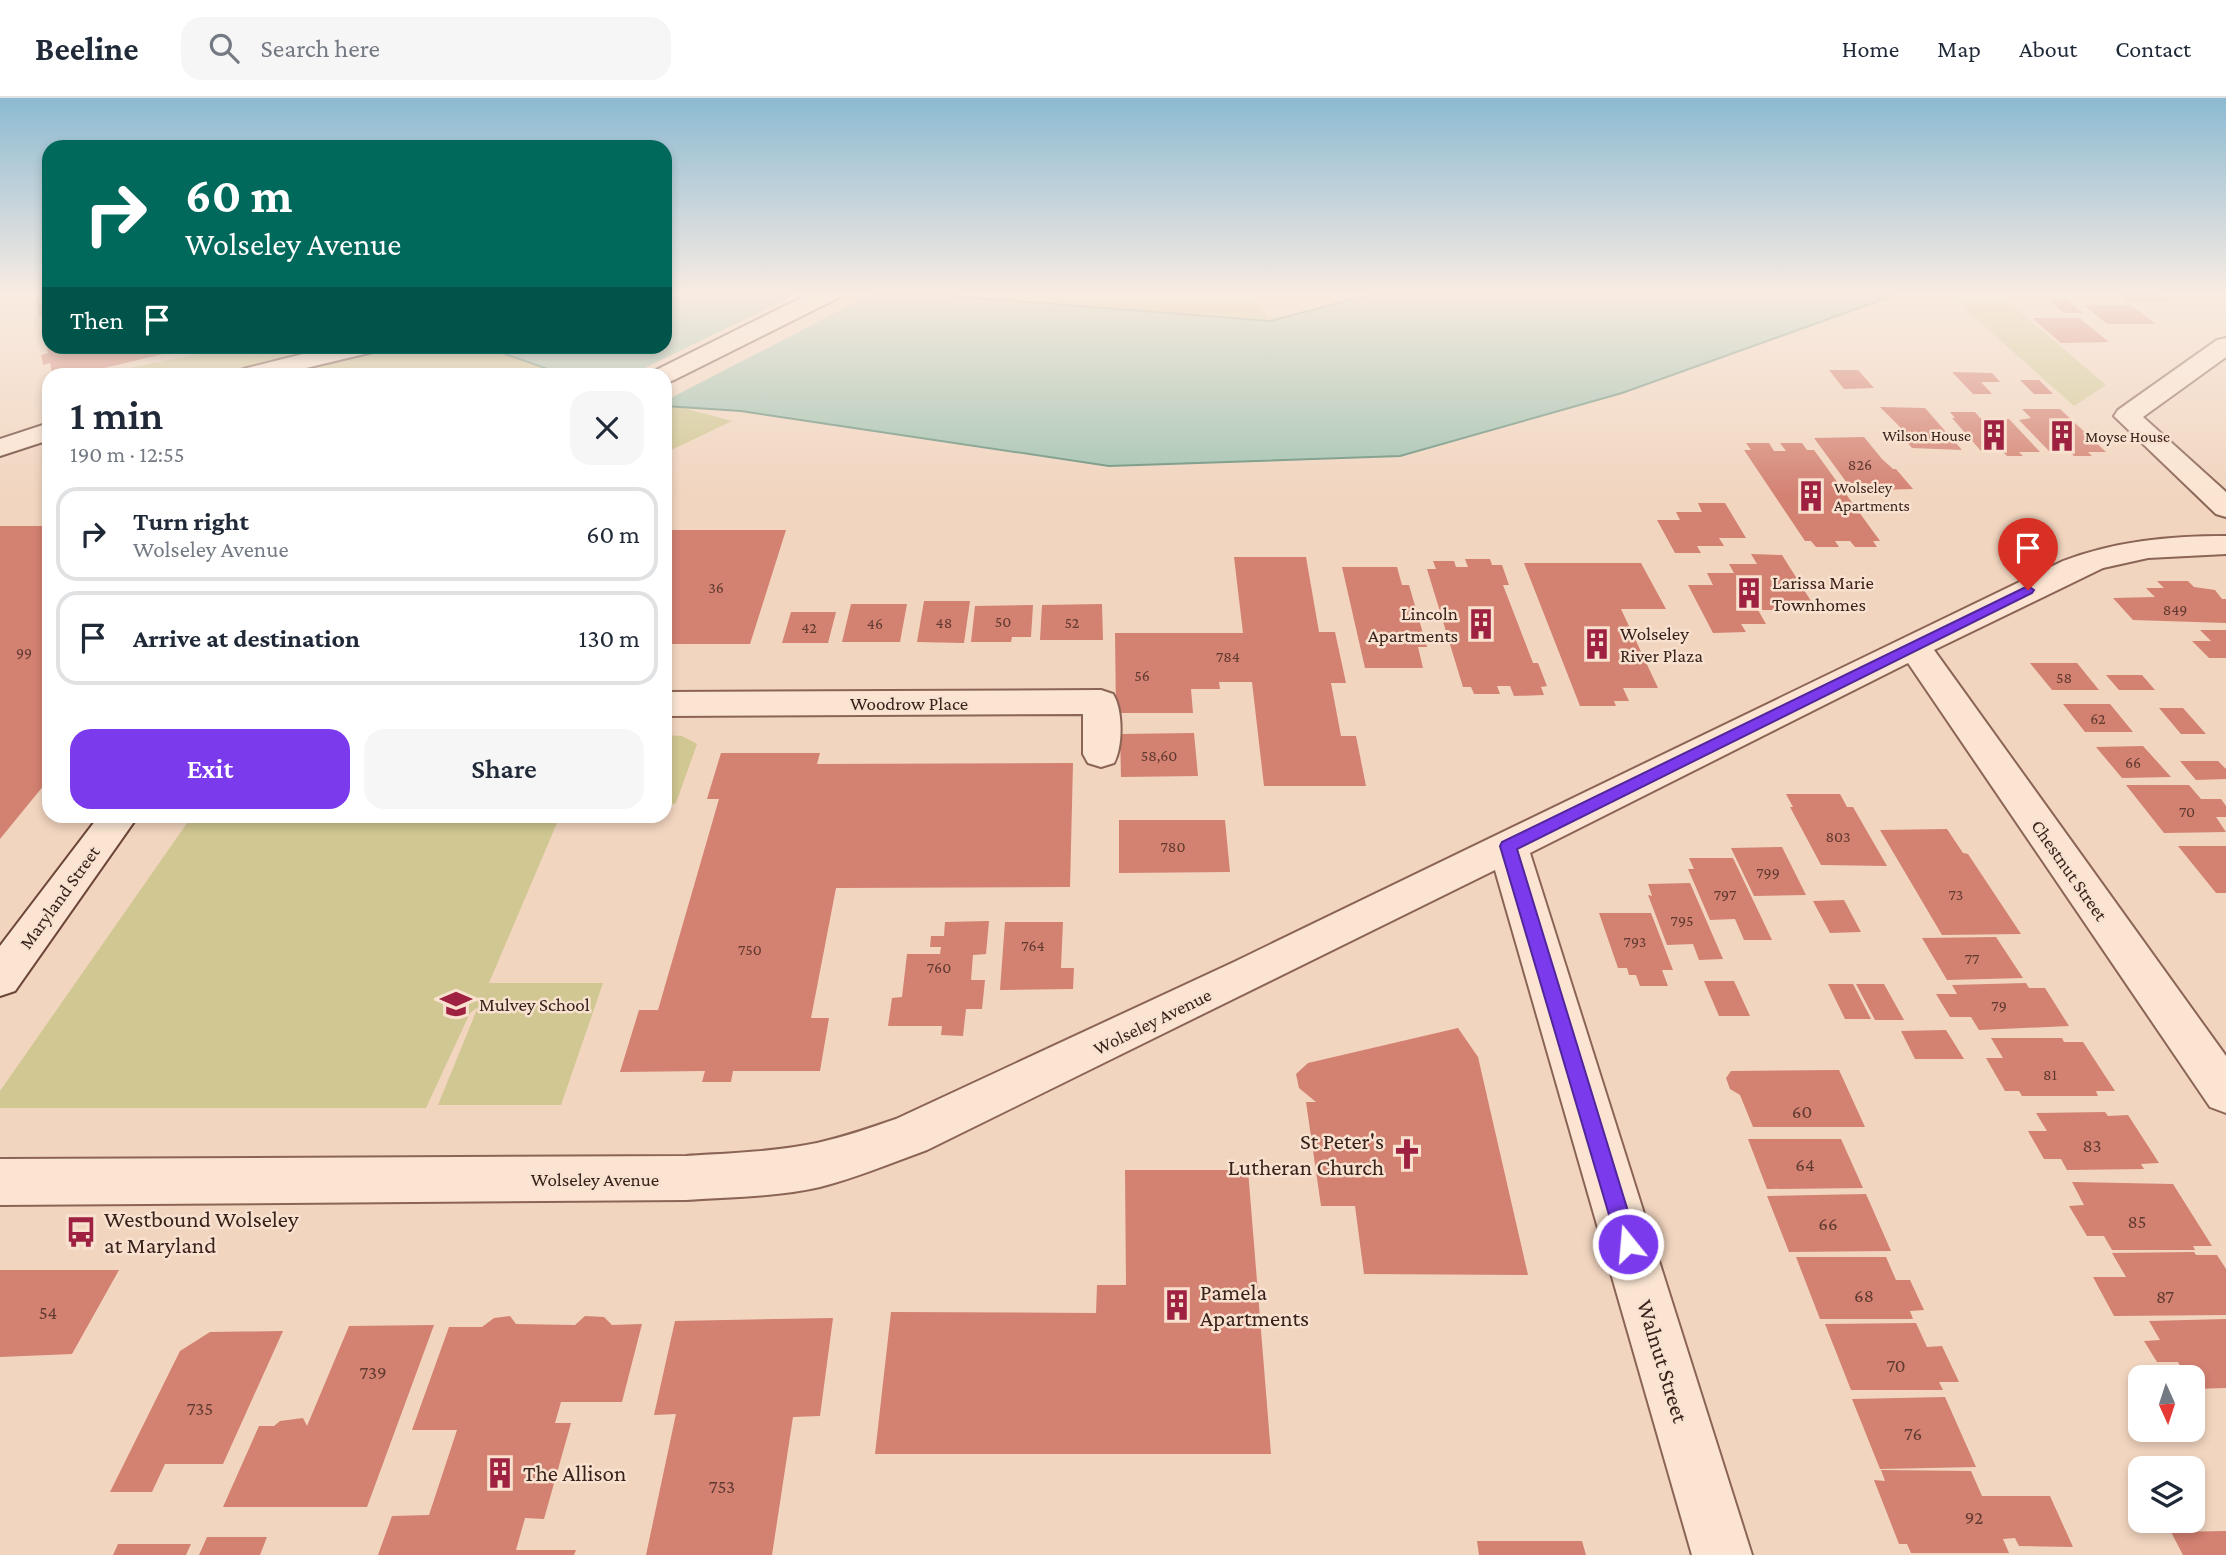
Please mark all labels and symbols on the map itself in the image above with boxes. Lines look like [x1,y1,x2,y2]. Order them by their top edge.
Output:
building icon: Wilson House [1977,418,2011,452]
building icon: Moyse House [2045,419,2079,453]
place label: Wilson House [1882,427,1971,444]
place label: Moyse House [2085,428,2170,446]
house number: 826 [1848,456,1872,473]
building icon: Wolseley Apartments [1794,479,1828,513]
place label: Wolseley Apartments [1834,479,1910,515]
pin [1998,518,2058,590]
place label: Larissa Marie Townhomes [1772,572,1874,615]
building icon: Larissa Marie Townhomes [1732,576,1766,610]
house number: 36 [708,579,724,596]
house number: 849 [2163,601,2187,618]
place label: Lincoln Apartments [1368,603,1458,646]
building icon: Lincoln Apartments [1464,607,1498,641]
house number: 50 [995,613,1011,630]
house number: 48 [936,614,952,631]
house number: 52 [1065,614,1080,631]
house number: 46 [867,615,883,632]
house number: 42 [801,619,817,636]
place label: Wolseley River Plaza [1620,623,1703,666]
building icon: Wolseley River Plaza [1580,627,1614,661]
house number: 99 [16,644,32,661]
house number: 784 [1216,648,1240,665]
house number: 56 [1134,667,1150,684]
house number: 58 [2056,669,2072,686]
street label: Woodrow Place [850,693,968,714]
house number: 62 [2090,710,2106,727]
house number: 58,60 [1141,747,1177,764]
house number: 66 [2125,754,2141,771]
house number: 70 [2179,803,2195,820]
street label: Chestnut Street [2027,816,2112,925]
house number: 803 [1825,828,1851,845]
house number: 780 [1161,838,1185,855]
street label: Maryland Street [15,841,104,953]
house number: 799 [1756,864,1780,881]
house number: 797 [1714,886,1737,903]
house number: 73 [1949,886,1963,903]
house number: 795 [1671,912,1693,929]
house number: 793 [1624,933,1646,950]
house number: 764 [1021,937,1045,954]
house number: 750 [738,941,762,958]
house number: 77 [1965,950,1980,967]
house number: 760 [927,959,951,976]
street label: Wolseley Avenue [1090,984,1215,1059]
school or university icon: Mulvey School [439,987,473,1021]
place label: Mulvey School [479,994,590,1015]
house number: 79 [1991,997,2007,1014]
house number: 81 [2043,1066,2057,1083]
house number: 60 [1792,1101,1812,1122]
place label: St Peter's Lutheran Church [1228,1128,1384,1180]
house number: 83 [2083,1135,2101,1156]
church icon: St Peter's Lutheran Church [1390,1137,1424,1171]
house number: 64 [1795,1154,1815,1175]
street label: Wolseley Avenue [531,1169,659,1190]
place label: Westbound Wolseley at Maryland [104,1206,299,1258]
position arrow [1591,1207,1665,1281]
house number: 85 [2128,1211,2146,1232]
house number: 66 [1818,1213,1838,1234]
bus stop icon: Westbound Wolseley at Maryland [64,1215,98,1249]
place label: Pamela Apartments [1200,1279,1309,1331]
house number: 68 [1854,1285,1874,1306]
house number: 87 [2156,1286,2174,1307]
building icon: Pamela Apartments [1160,1288,1194,1322]
street label: Walnut Street [1632,1296,1694,1426]
house number: 54 [39,1302,57,1323]
house number: 70 [1886,1355,1906,1376]
house number: 739 [359,1362,387,1383]
north arrow [2128,1365,2205,1442]
house number: 735 [187,1398,213,1419]
house number: 76 [1904,1423,1922,1444]
building icon: The Allison [483,1456,517,1490]
place label: The Allison [523,1460,626,1486]
house number: 753 [709,1476,735,1497]
house number: 92 [1965,1507,1983,1528]

